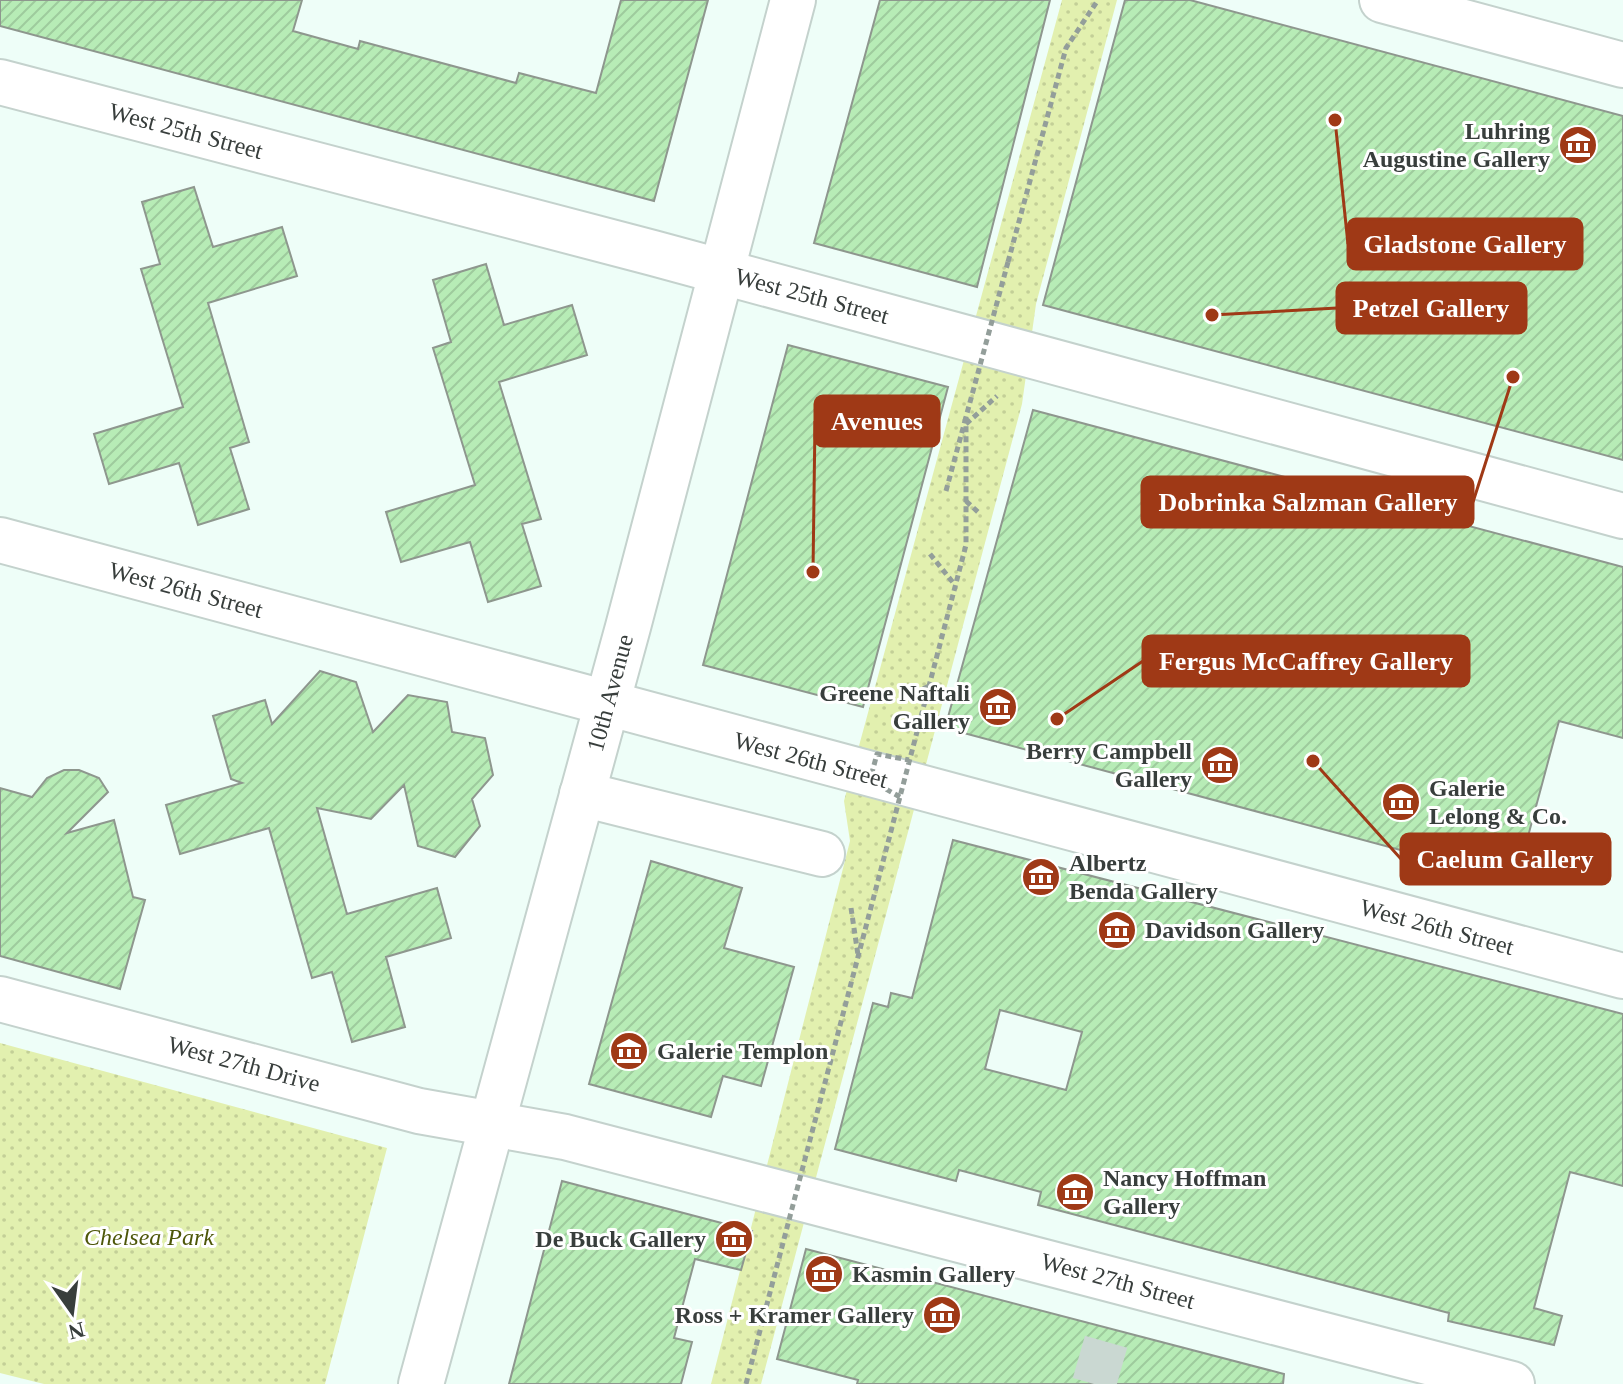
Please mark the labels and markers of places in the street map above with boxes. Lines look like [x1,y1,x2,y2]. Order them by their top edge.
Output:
place label: Luhring Augustine Gallery [1363,118,1550,172]
museum icon: Luhring Augustine Gallery [1557,124,1599,166]
callout: Gladstone Gallery [1348,219,1582,269]
callout: Petzel Gallery [1337,283,1526,333]
callout: Avenues [815,396,939,446]
callout: Dobrinka Salzman Gallery [1142,477,1473,527]
callout: Fergus McCaffrey Gallery [1143,636,1469,686]
place label: Greene Naftali Gallery [819,680,970,734]
museum icon: Greene Naftali Gallery [977,686,1019,728]
place label: Berry Campbell Gallery [1026,738,1192,792]
museum icon: Berry Campbell Gallery [1199,744,1241,786]
place label: Galerie Lelong & Co. [1429,775,1567,829]
museum icon: Galerie Lelong & Co. [1380,781,1422,823]
callout: Caelum Gallery [1401,834,1610,884]
place label: Albertz Benda Gallery [1069,850,1218,904]
museum icon: Albertz Benda Gallery [1020,856,1062,898]
museum icon: Davidson Gallery [1096,909,1138,951]
place label: Davidson Gallery [1145,917,1324,943]
museum icon: Galerie Templon [608,1030,650,1072]
place label: Galerie Templon [657,1038,828,1064]
place label: Nancy Hoffman Gallery [1103,1165,1266,1219]
museum icon: Nancy Hoffman Gallery [1054,1171,1096,1213]
museum icon: De Buck Gallery [713,1218,755,1260]
place label: De Buck Gallery [535,1226,706,1252]
museum icon: Kasmin Gallery [803,1253,845,1295]
place label: Kasmin Gallery [852,1261,1015,1287]
museum icon: Ross + Kramer Gallery [921,1294,963,1336]
place label: Ross + Kramer Gallery [675,1302,914,1328]

